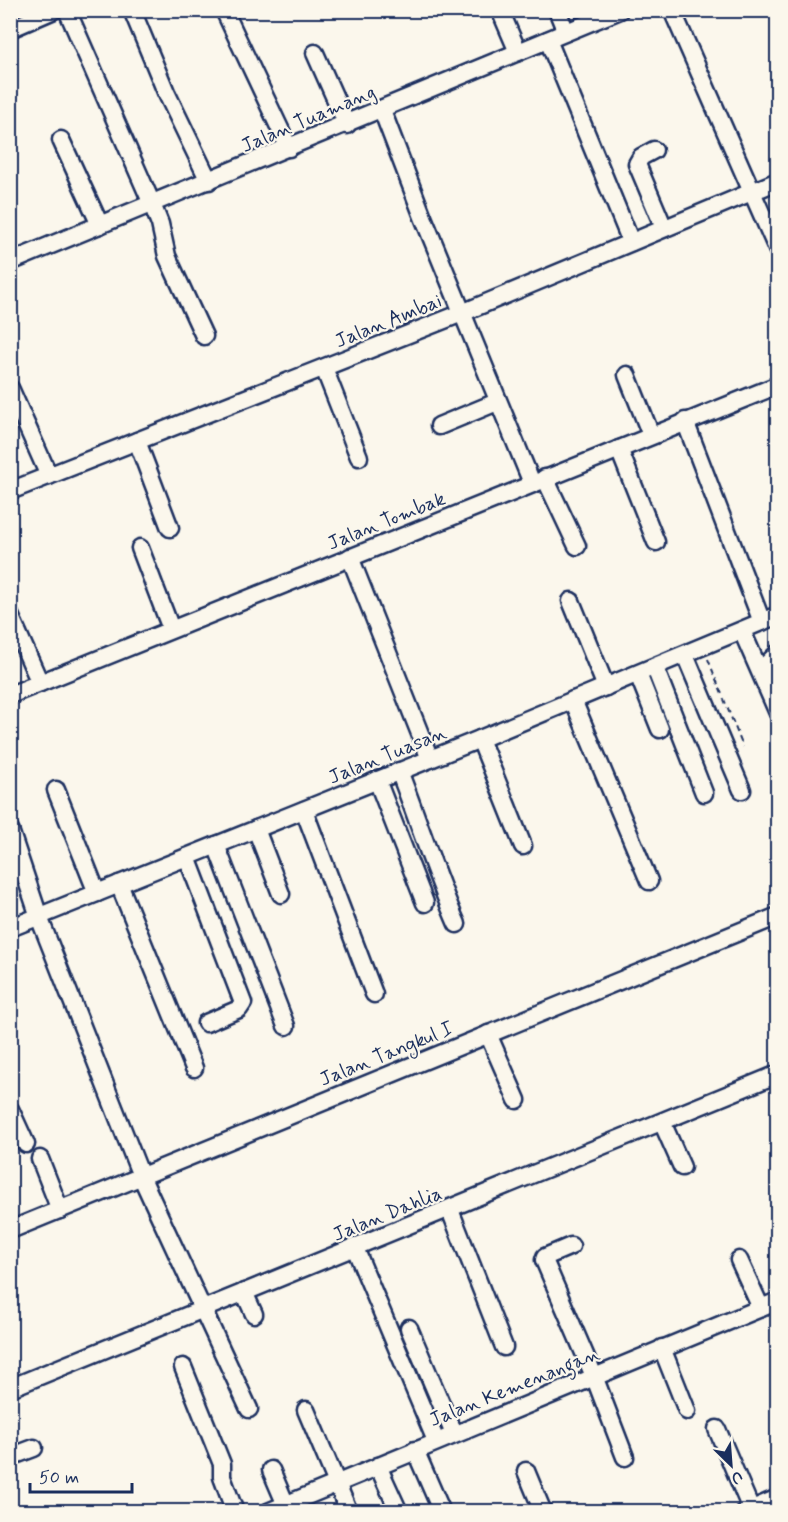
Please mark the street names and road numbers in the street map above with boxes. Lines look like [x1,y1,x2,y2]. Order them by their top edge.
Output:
street label: Jalan Tuamang [237,79,380,160]
street label: Jalan Ambai [331,288,446,355]
street label: Jalan Tombak [324,485,450,557]
street label: Jalan Tuasan [325,719,451,791]
street label: Jalan Tangkul I [316,1015,458,1094]
street label: Jalan Dahlia [329,1180,446,1249]
street label: Jalan Kemenangan [425,1341,605,1436]

